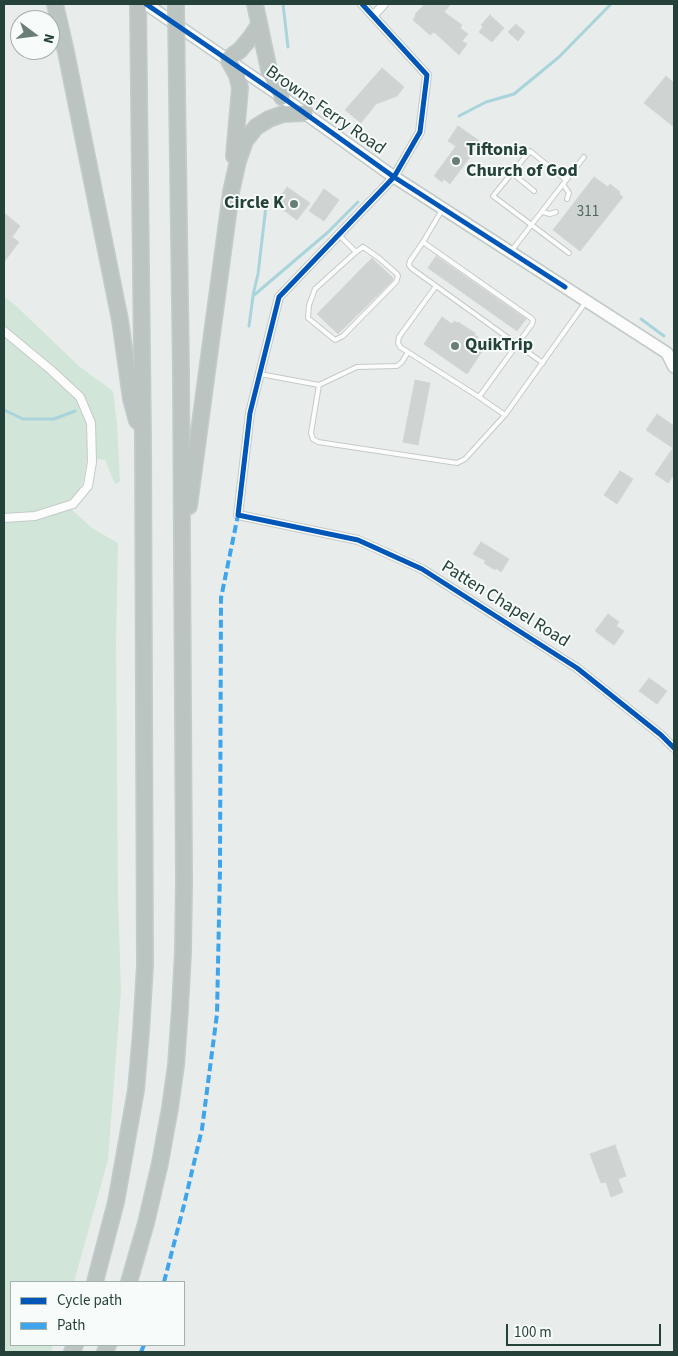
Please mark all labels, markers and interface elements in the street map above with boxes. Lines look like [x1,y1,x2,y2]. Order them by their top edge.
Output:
north arrow [10,10,60,60]
text: N [38,32,59,46]
street label: Browns Ferry Road [261,62,389,160]
place label: Tiftonia Church of God [466,140,578,182]
marker: Tiftonia Church of God [450,155,462,167]
place label: Circle K [224,193,284,215]
marker: Circle K [288,198,300,210]
house number: 311 [577,204,599,222]
place label: QuikTrip [465,335,533,357]
marker: QuikTrip [449,340,461,352]
street label: Patten Chapel Road [437,557,573,653]
legend [10,1281,185,1346]
text: Cycle path [57,1290,122,1311]
scale bar [508,1314,663,1346]
text: Path [57,1315,85,1336]
text: 100 m [514,1322,552,1343]

